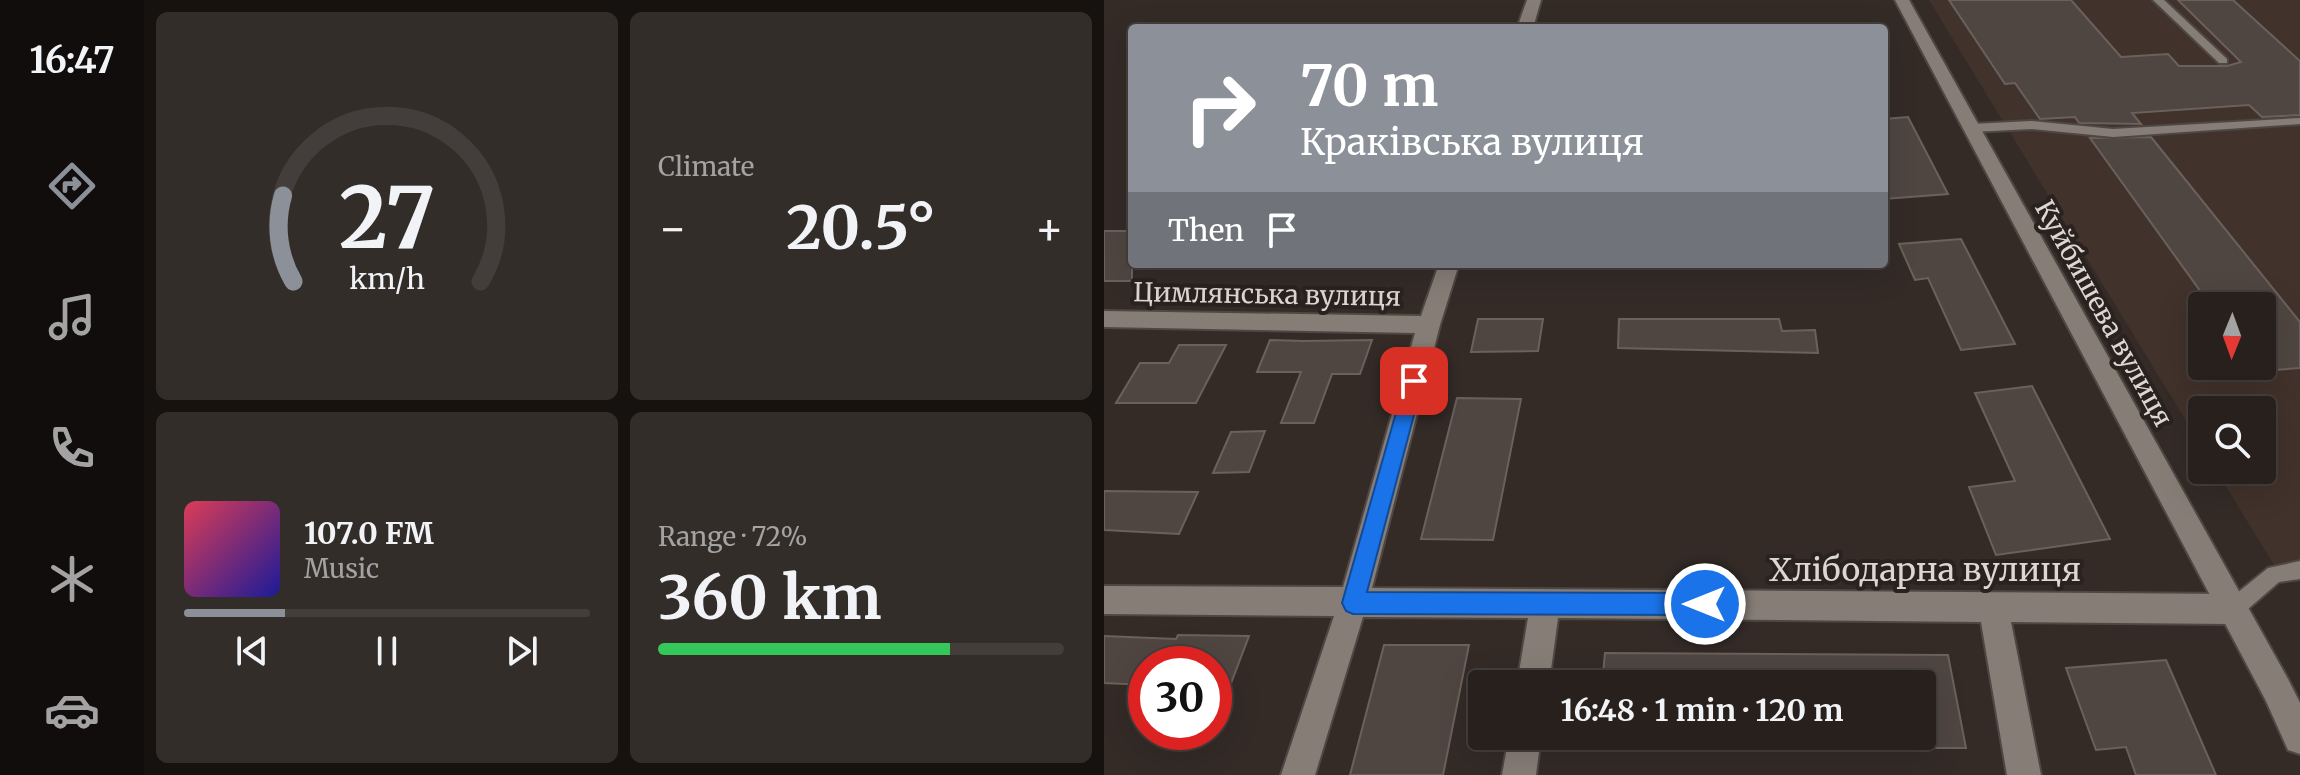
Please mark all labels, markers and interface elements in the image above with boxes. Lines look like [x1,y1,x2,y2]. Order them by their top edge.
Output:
text: 16:47 [29,38,115,83]
text: 70 m [1300,51,1438,121]
icon: right [1168,56,1272,160]
text: Краківська вулиця [1300,120,1644,165]
text: Climate [658,150,754,183]
icon: directions [44,158,100,214]
text: 27 [339,165,435,270]
text: 20.5° [786,190,936,265]
street label: Куйбишева вулиця [2028,194,2180,432]
text: − [658,201,687,256]
text: + [1035,201,1064,256]
icon: arrive [1260,208,1304,252]
text: Then [1168,211,1244,249]
text: km/h [349,261,425,297]
street label: Цимлянська вулиця [1133,275,1401,313]
icon: music [44,289,100,345]
north arrow [2188,292,2276,380]
map controls [2188,292,2276,484]
pin [1380,347,1448,415]
icon: arrive [1392,359,1436,403]
button: search [2188,396,2276,484]
icon: phone [44,420,100,476]
text: 107.0 FM [304,514,434,552]
text: Range · 72% [658,520,807,553]
street label: Хлібодарна вулиця [1769,550,2081,590]
icon: climate [44,551,100,607]
text: Music [304,552,379,585]
text: 360 km [658,560,882,635]
position arrow [1663,562,1747,646]
icon: previous [230,629,274,673]
icon: pause [365,629,409,673]
icon: next [500,629,544,673]
speed limit sign: 30 [1128,646,1232,750]
icon: car [44,682,100,738]
text: 16:48 · 1 min · 120 m [1561,691,1843,729]

